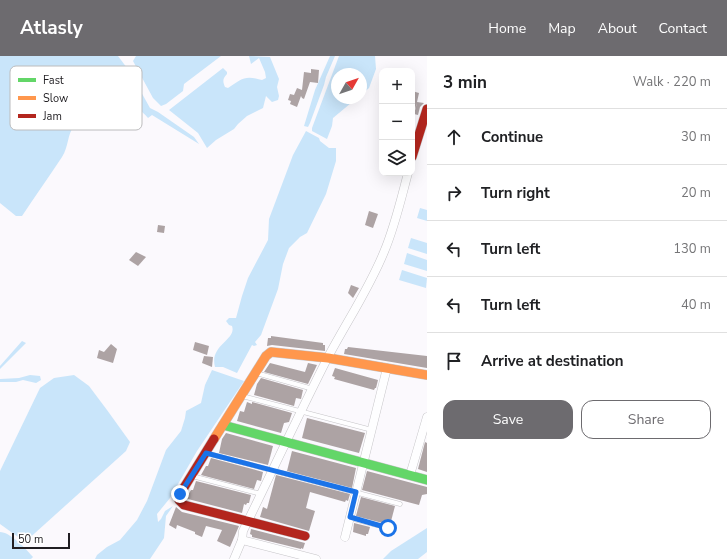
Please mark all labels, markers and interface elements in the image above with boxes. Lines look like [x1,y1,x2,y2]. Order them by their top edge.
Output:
text: Atlasly [20,15,83,41]
text: Home [488,19,526,38]
text: Map [548,19,576,38]
text: About [598,19,637,38]
text: Contact [659,19,707,38]
legend [10,66,142,130]
north arrow [331,68,367,104]
map controls [379,68,415,176]
button: + [379,68,415,104]
text: 3 min [443,71,487,94]
text: Fast [43,73,64,88]
text: Walk · 220 m [633,73,711,91]
text: Slow [43,91,68,106]
button: − [379,104,415,140]
text: Jam [42,109,62,124]
icon: ahead [443,126,465,148]
text: Continue [481,127,543,147]
text: 30 m [681,128,711,146]
button: layers [379,140,415,176]
icon: right [443,182,465,204]
text: Turn right [481,183,550,203]
text: 20 m [681,184,711,202]
icon: left [443,238,465,260]
text: Turn left [481,239,540,259]
text: 130 m [673,240,711,258]
icon: left [443,294,465,316]
text: Turn left [481,295,540,315]
text: 40 m [681,296,711,314]
icon: arrive [443,350,465,372]
text: Arrive at destination [481,351,624,371]
button: Save [443,400,573,439]
button: Share [581,400,711,439]
route end [171,485,189,503]
route start [379,519,397,537]
scale bar [12,531,70,550]
text: 50 m [18,532,43,547]

